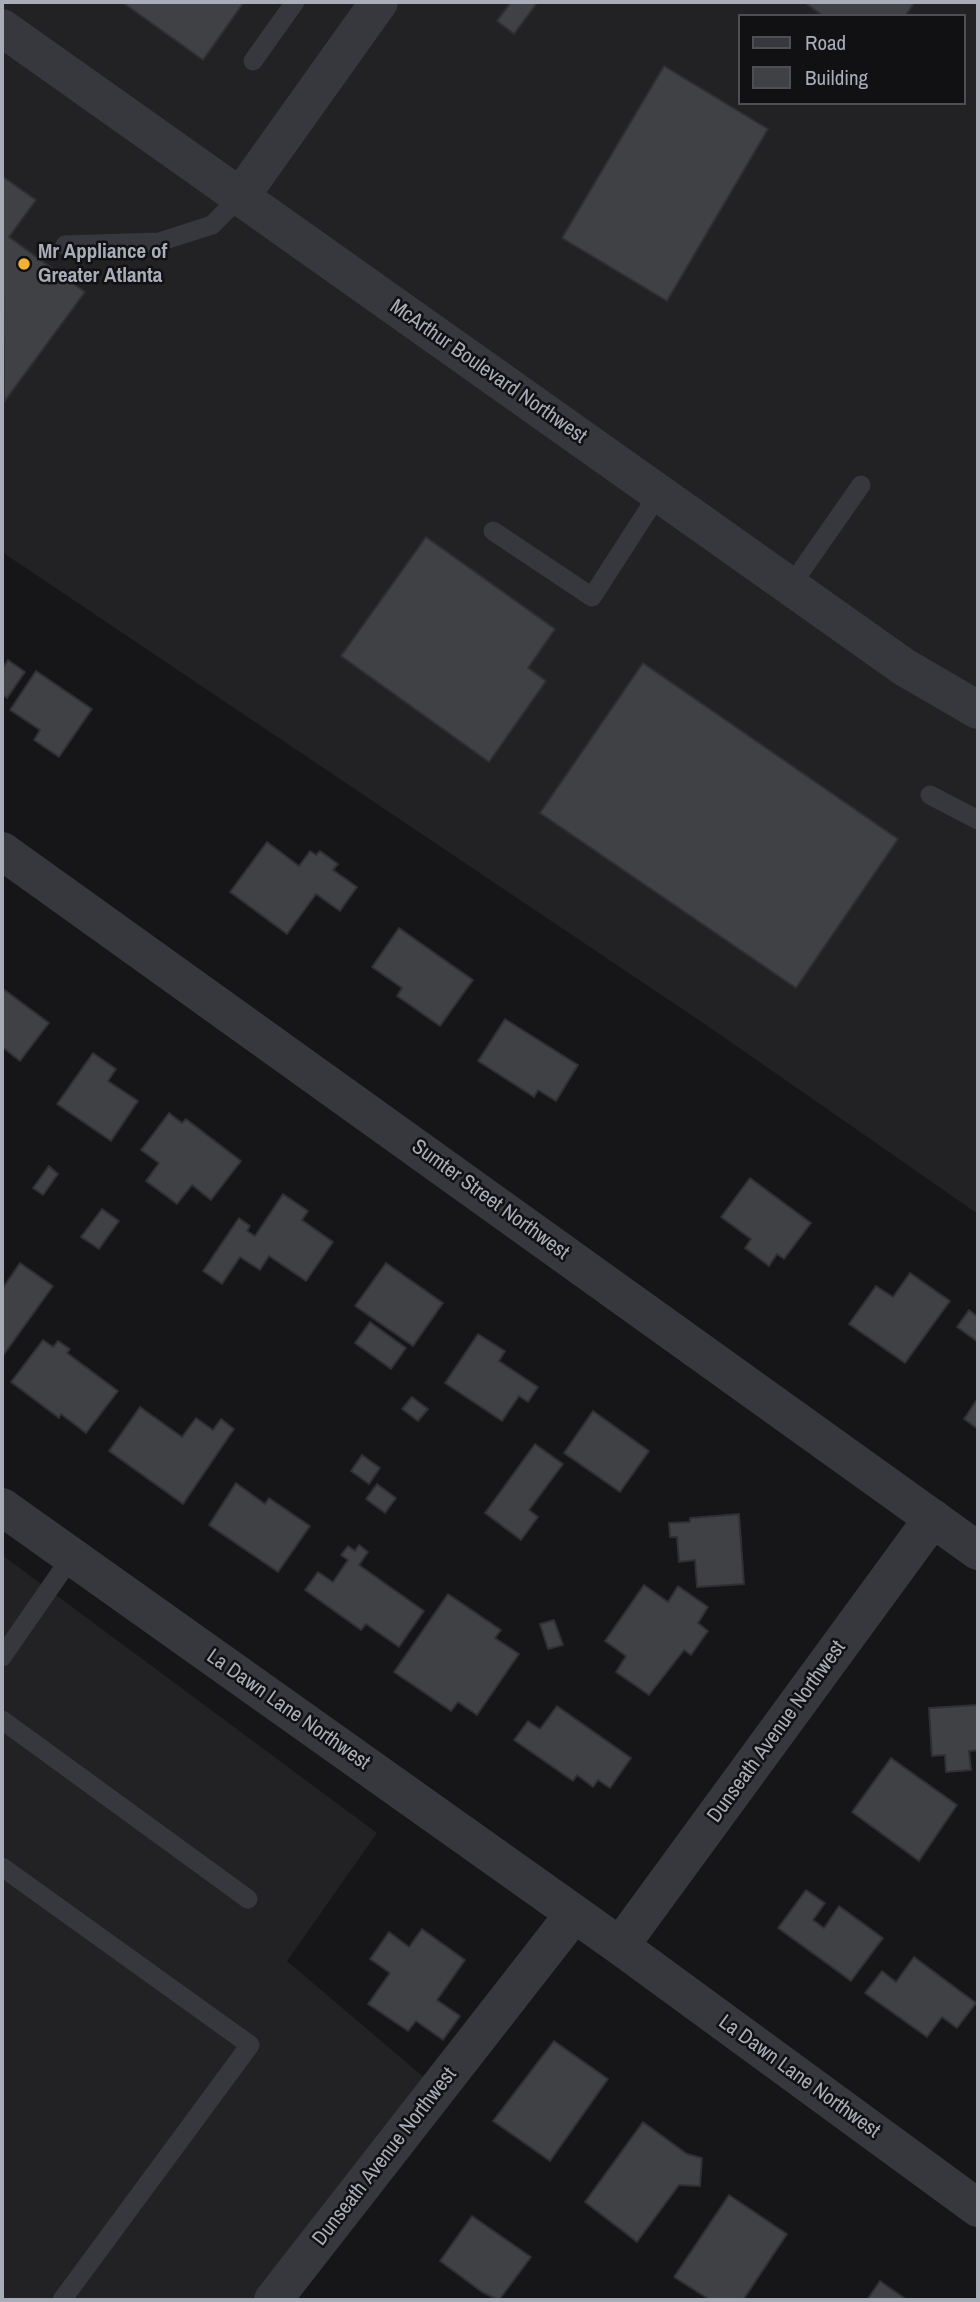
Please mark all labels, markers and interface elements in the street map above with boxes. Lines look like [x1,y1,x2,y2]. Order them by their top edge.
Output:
legend [738,14,966,105]
text: Road [805,28,846,57]
text: Building [805,63,868,92]
place label: Mr Appliance of Greater Atlanta [38,239,167,289]
marker: Mr Appliance of Greater Atlanta [16,256,32,272]
street label: McArthur Boulevard Northwest [385,294,591,450]
street label: Sumter Street Northwest [406,1134,574,1266]
street label: Dunseath Avenue Northwest [702,1636,852,1828]
street label: La Dawn Lane Northwest [202,1644,374,1776]
street label: La Dawn Lane Northwest [713,2010,885,2144]
street label: Dunseath Avenue Northwest [308,2063,462,2251]

